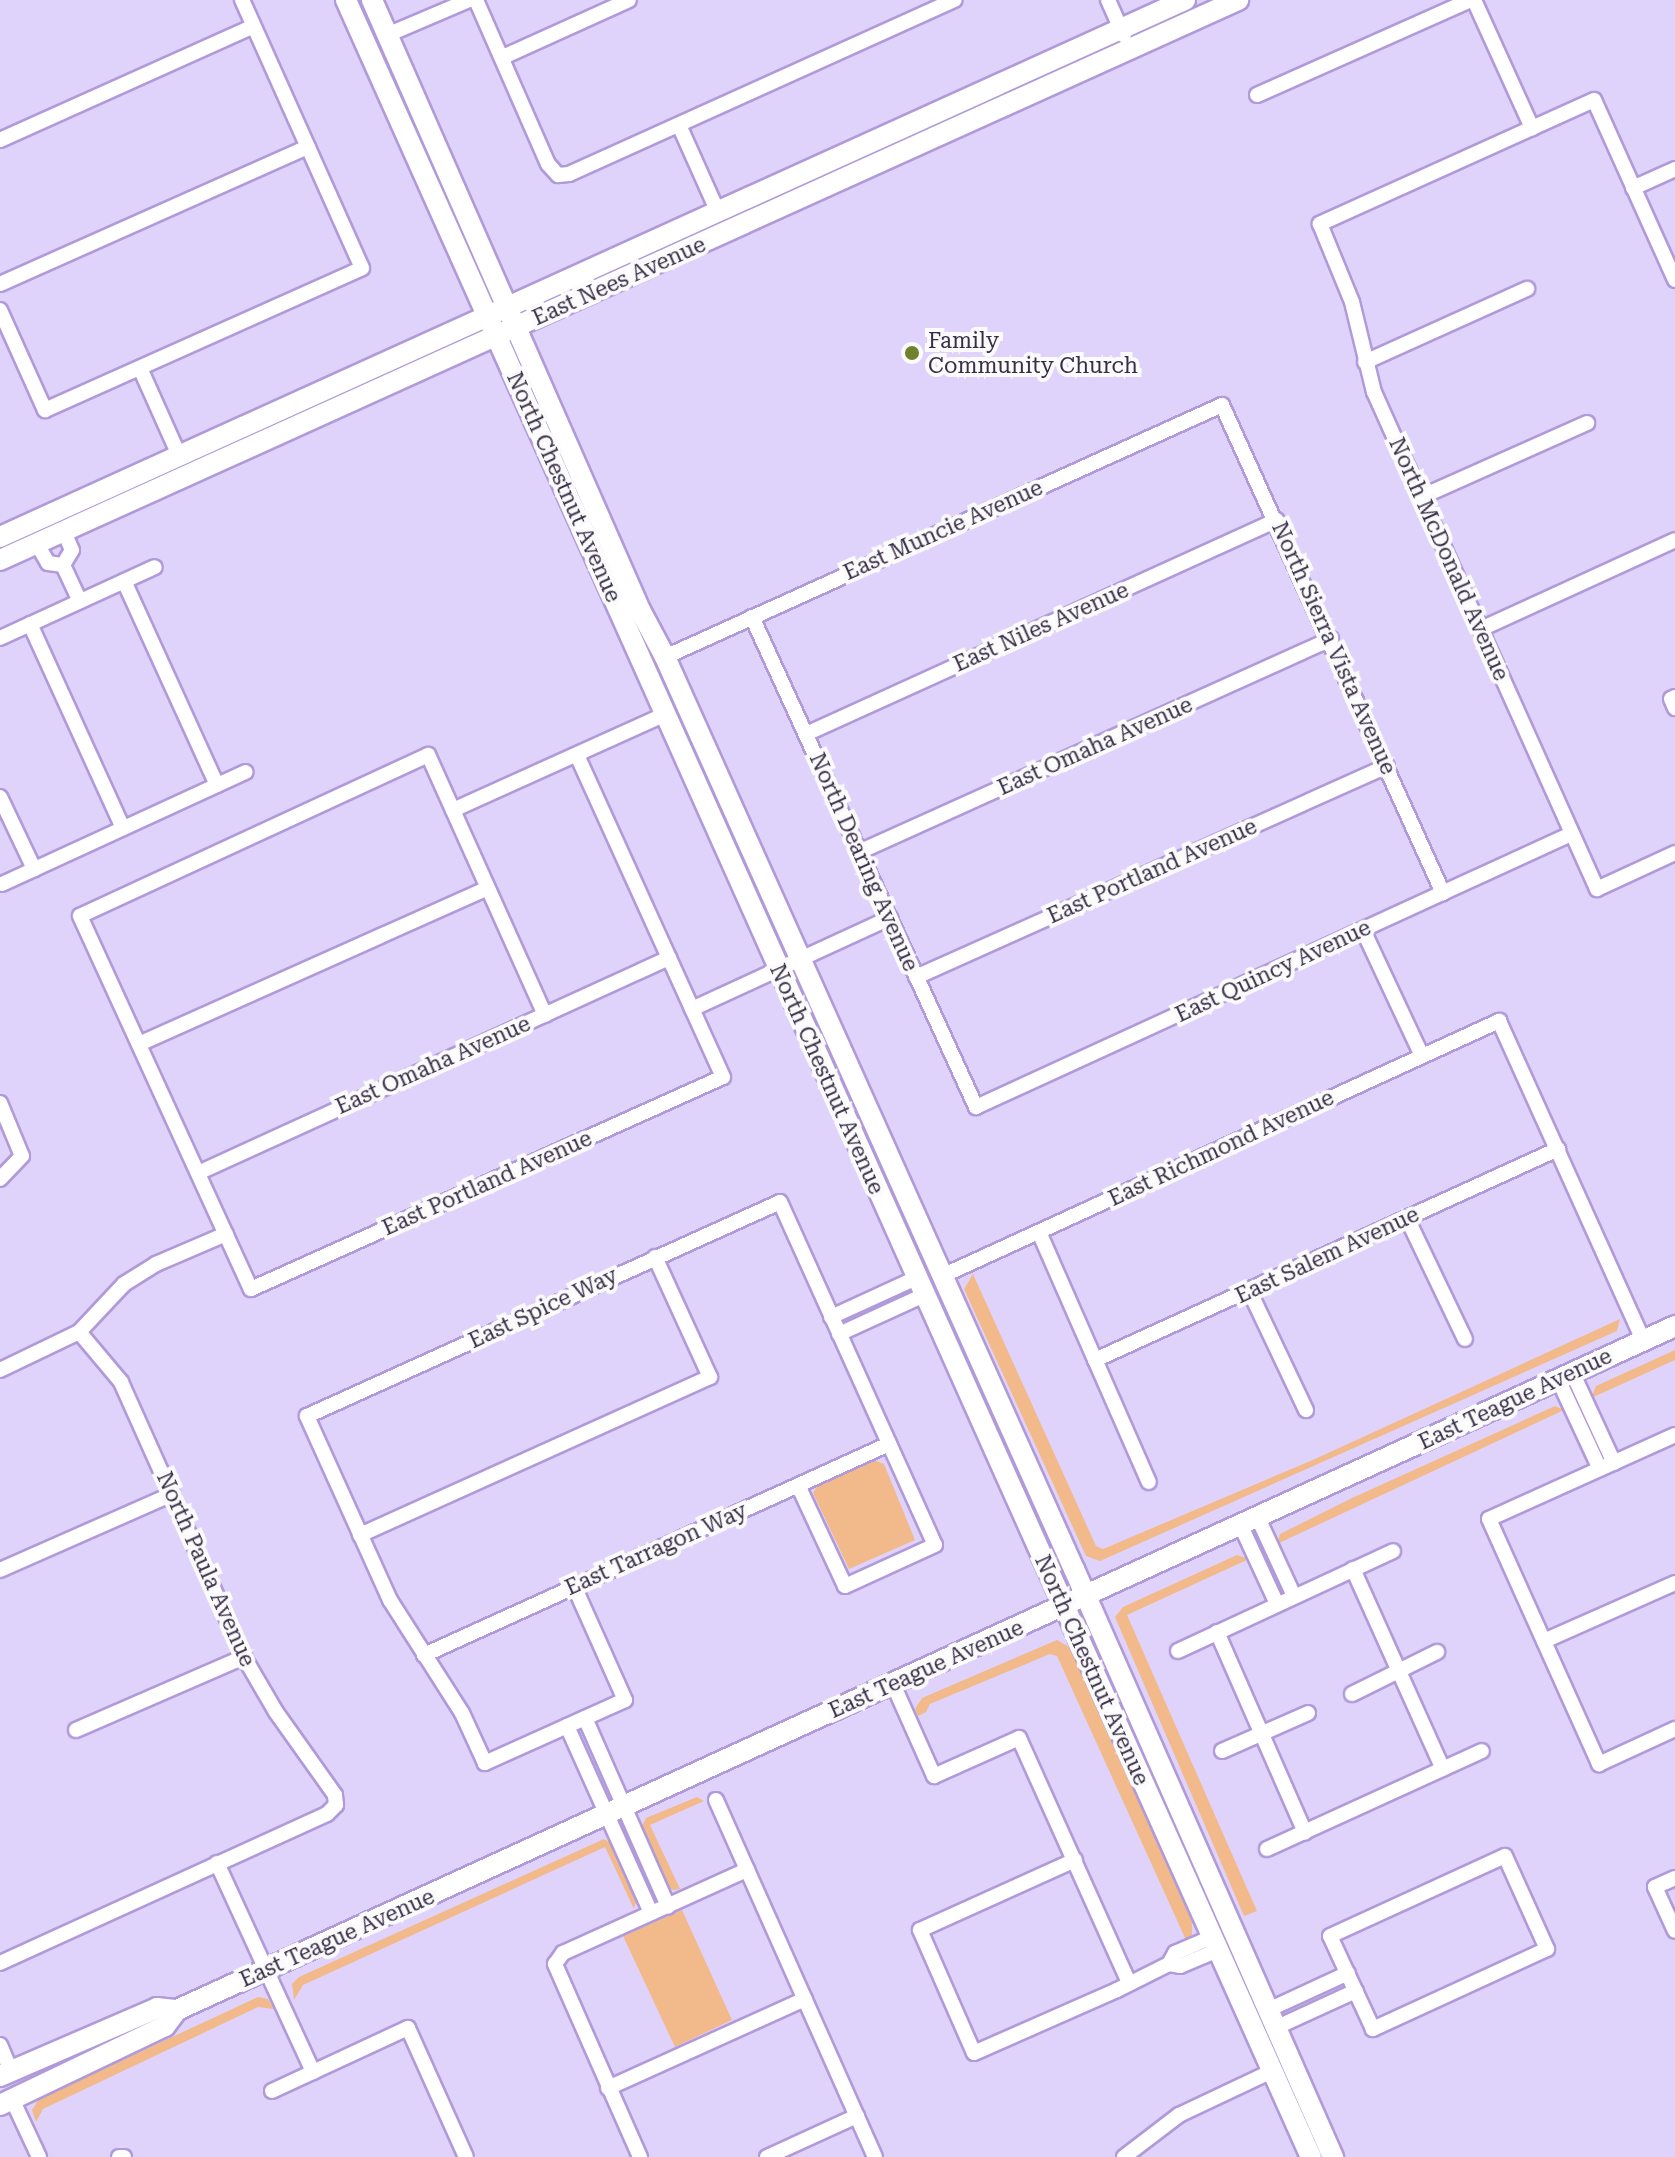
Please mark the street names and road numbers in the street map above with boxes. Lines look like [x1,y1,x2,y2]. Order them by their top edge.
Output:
street label: East Nees Avenue [528,231,710,331]
street label: North Chestnut Avenue [501,368,627,606]
street label: North McDonald Avenue [1383,433,1515,685]
street label: East Muncie Avenue [839,474,1047,586]
street label: North Sierra Vista Avenue [1266,518,1402,778]
street label: East Niles Avenue [949,577,1133,677]
street label: East Omaha Avenue [994,691,1196,801]
street label: North Dearing Avenue [804,749,924,975]
street label: East Portland Avenue [1043,813,1261,929]
street label: East Quincy Avenue [1171,914,1375,1028]
street label: North Chestnut Avenue [764,960,890,1198]
street label: East Omaha Avenue [332,1010,534,1120]
street label: East Richmond Avenue [1104,1084,1338,1212]
street label: East Portland Avenue [378,1125,596,1241]
street label: East Salem Avenue [1231,1201,1423,1309]
street label: East Spice Way [464,1262,622,1354]
street label: East Teague Avenue [1414,1343,1616,1455]
street label: North Paula Avenue [151,1467,261,1671]
street label: East Tarragon Way [561,1497,751,1601]
street label: North Chestnut Avenue [1029,1551,1155,1789]
street label: East Teague Avenue [825,1614,1027,1724]
street label: East Teague Avenue [236,1883,438,1993]

